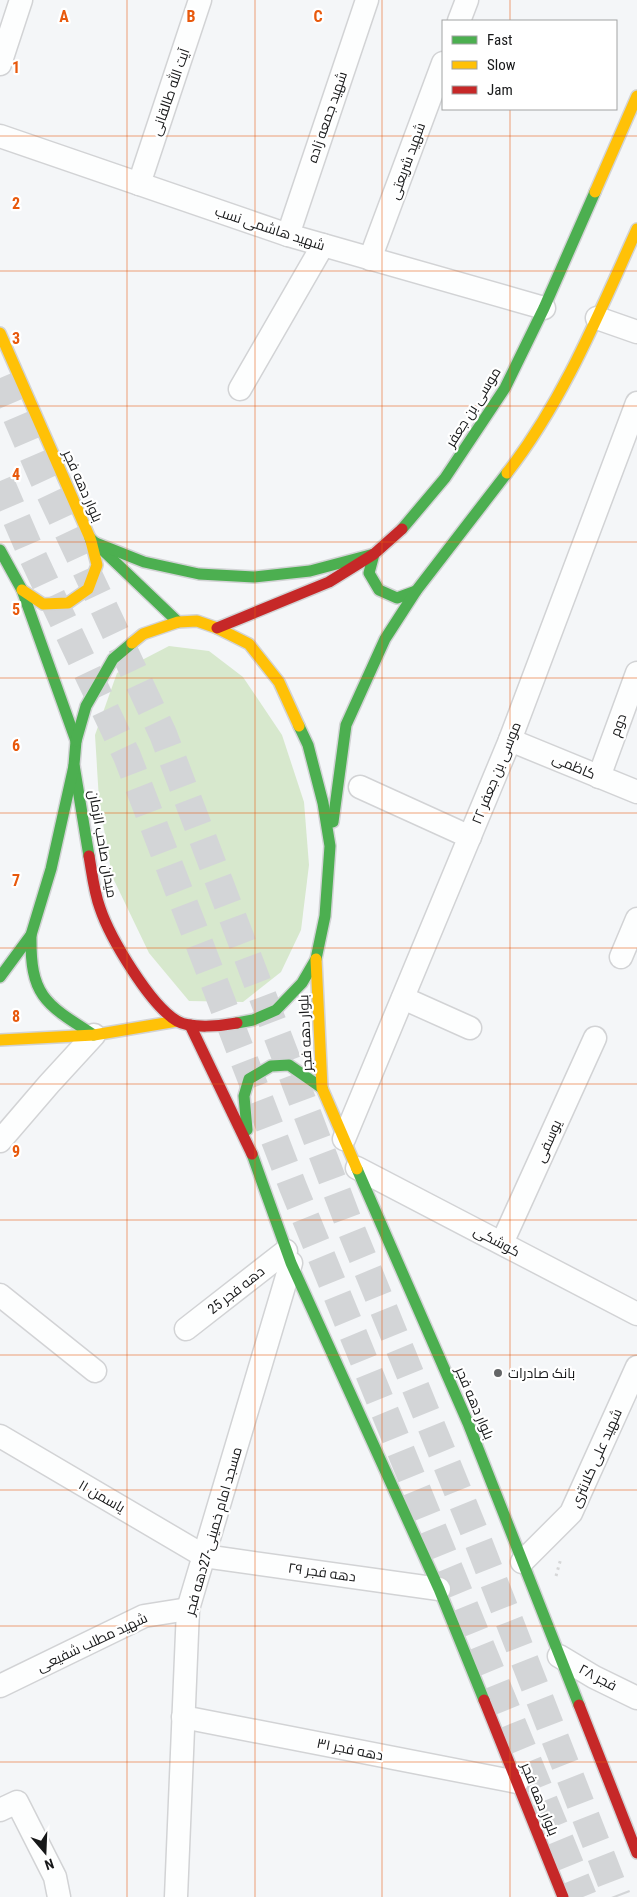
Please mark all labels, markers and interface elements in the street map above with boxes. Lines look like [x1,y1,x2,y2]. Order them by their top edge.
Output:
text: A [59,7,69,26]
text: B [187,7,196,26]
text: C [313,7,323,26]
legend [442,20,617,110]
text: Fast [487,31,512,49]
street label: آیت الله طالقانی [147,46,193,138]
text: Slow [487,56,516,74]
text: 1 [12,58,20,77]
street label: شهید جمعه زاده [304,69,350,165]
text: Jam [487,81,513,99]
street label: شهید شریعتی [386,121,428,201]
text: 2 [12,194,20,213]
street label: شهید هاشمی نسب [213,203,327,253]
text: 3 [12,329,20,348]
street label: موسی بن جعفر [442,364,504,451]
street label: بلوار دهه فجر [60,447,106,524]
text: 4 [12,465,20,484]
text: 5 [12,600,20,619]
street label: دوم [607,711,631,739]
street label: موسی بن جعفر ۲۲ [468,720,524,826]
text: 6 [12,736,20,755]
street label: کاظمی [550,750,598,782]
street label: میدان صاحب الزمان [86,789,120,899]
text: 7 [12,871,20,890]
street label: بلوار دهه فجر [295,994,315,1073]
text: 8 [12,1007,20,1026]
street label: یوسفی [532,1117,565,1165]
text: 9 [12,1142,20,1161]
street label: کوشکی [471,1222,523,1260]
street label: دهه فجر 25 [205,1263,267,1317]
street label: بلوار دهه فجر [452,1363,497,1442]
place label: بانک صادرات [508,1365,575,1381]
marker: بانک صادرات [492,1367,504,1379]
street label: شهید علی کلانتری [567,1406,625,1510]
street label: مسجد امام خمینی-27دهه فجر [181,1445,247,1619]
street label: یاسمن ۱۱ [76,1476,128,1516]
street label: دهه فجر ۲۹ [287,1559,357,1585]
street label: شهید مطلب شفیعی [34,1609,150,1675]
street label: فجر ۲۸ [576,1660,620,1694]
street label: دهه فجر ۳۱ [315,1735,385,1763]
street label: بلوار دهه فجر [518,1759,562,1838]
north arrow [20,1827,70,1877]
text: N [43,1855,56,1873]

